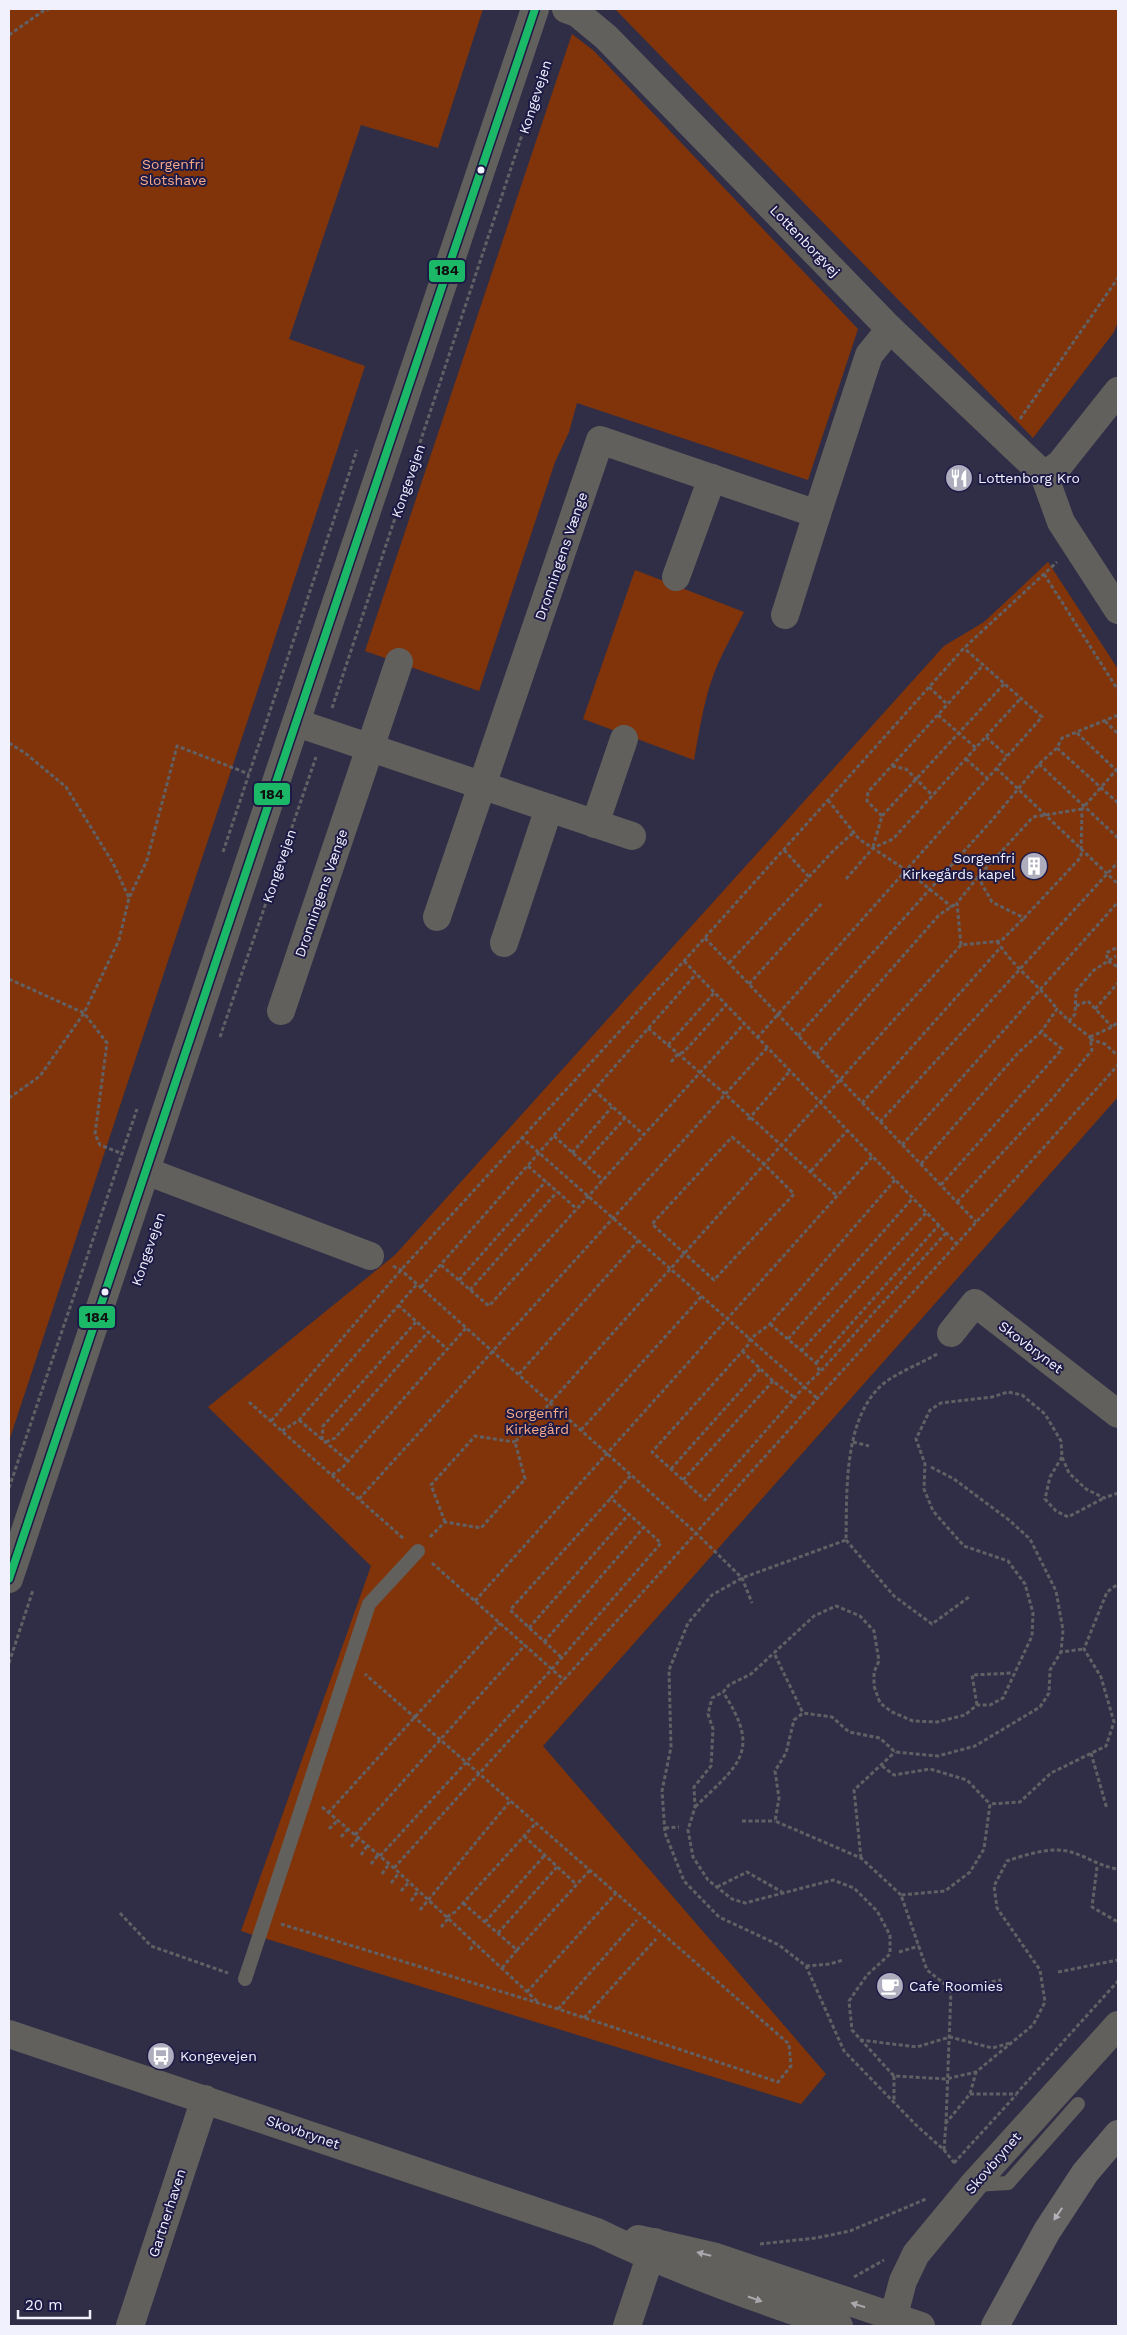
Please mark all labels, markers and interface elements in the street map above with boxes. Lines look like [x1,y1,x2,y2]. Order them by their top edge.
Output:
street label: Kongevejen [516,58,554,136]
park label: Sorgenfri Slotshave [140,156,206,188]
unlabelled marker [476,165,486,175]
street label: Lottenborgvej [767,202,843,280]
line badge: 184 [428,259,466,283]
text: 184 [435,262,459,278]
street label: Kongevejen [388,442,428,520]
restaurant icon: Lottenborg Kro [944,463,974,493]
place label: Lottenborg Kro [978,470,1080,486]
street label: Dronningens Vænge [532,490,590,622]
line badge: 184 [253,782,291,806]
text: 184 [260,786,284,802]
street label: Kongevejen [259,827,299,905]
street label: Dronningens Vænge [292,827,350,959]
place label: Sorgenfri Kirkegårds kapel [902,850,1016,882]
building icon: Sorgenfri Kirkegårds kapel [1019,851,1049,881]
street label: Kongevejen [128,1210,168,1288]
unlabelled marker [100,1287,110,1297]
line badge: 184 [78,1305,116,1329]
text: 184 [85,1309,109,1325]
street label: Skovbrynet [996,1318,1066,1376]
park label: Sorgenfri Kirkegård [505,1405,569,1437]
cafe icon: Cafe Roomies [875,1971,905,2001]
place label: Cafe Roomies [909,1978,1003,1994]
bus stop icon: Kongevejen [146,2041,176,2071]
place label: Kongevejen [180,2048,257,2064]
street label: Skovbrynet [264,2112,342,2152]
street label: Skovbrynet [962,2129,1024,2197]
street label: Gartnerhaven [145,2167,189,2259]
one-way arrow [1053,2207,1063,2221]
one-way arrow [696,2250,711,2258]
scale bar [18,2288,90,2320]
text: 20 m [25,2296,63,2314]
one-way arrow [747,2296,762,2303]
one-way arrow [850,2301,865,2309]

